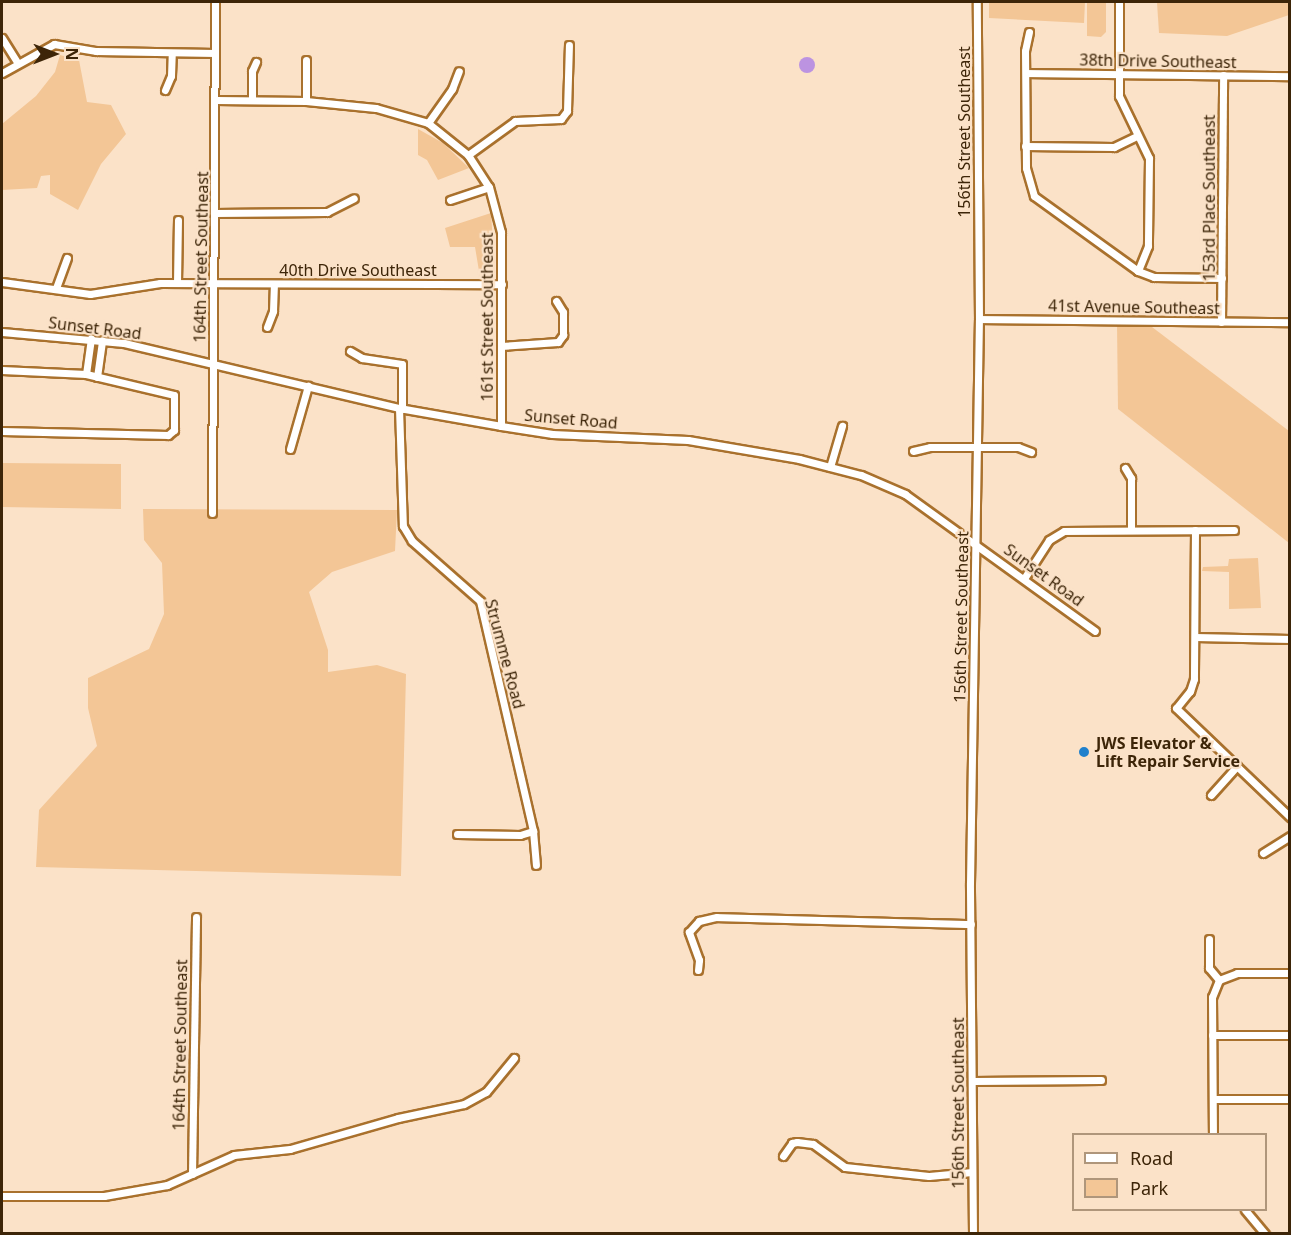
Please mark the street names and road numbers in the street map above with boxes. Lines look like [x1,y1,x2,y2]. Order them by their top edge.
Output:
street label: 156th Street Southeast [954,46,974,218]
street label: 38th Drive Southeast [1079,50,1237,72]
street label: 153rd Place Southeast [1199,115,1219,281]
street label: 164th Street Southeast [190,171,212,343]
street label: 161st Street Southeast [477,232,497,402]
street label: 40th Drive Southeast [279,260,437,280]
street label: 41st Avenue Southeast [1048,296,1220,318]
street label: Sunset Road [47,313,143,343]
street label: Sunset Road [524,405,618,433]
street label: 156th Street Southeast [950,531,972,703]
street label: Sunset Road [1000,540,1088,610]
street label: Strumme Road [481,597,529,711]
street label: 164th Street Southeast [169,959,191,1131]
street label: 156th Street Southeast [948,1017,968,1189]

